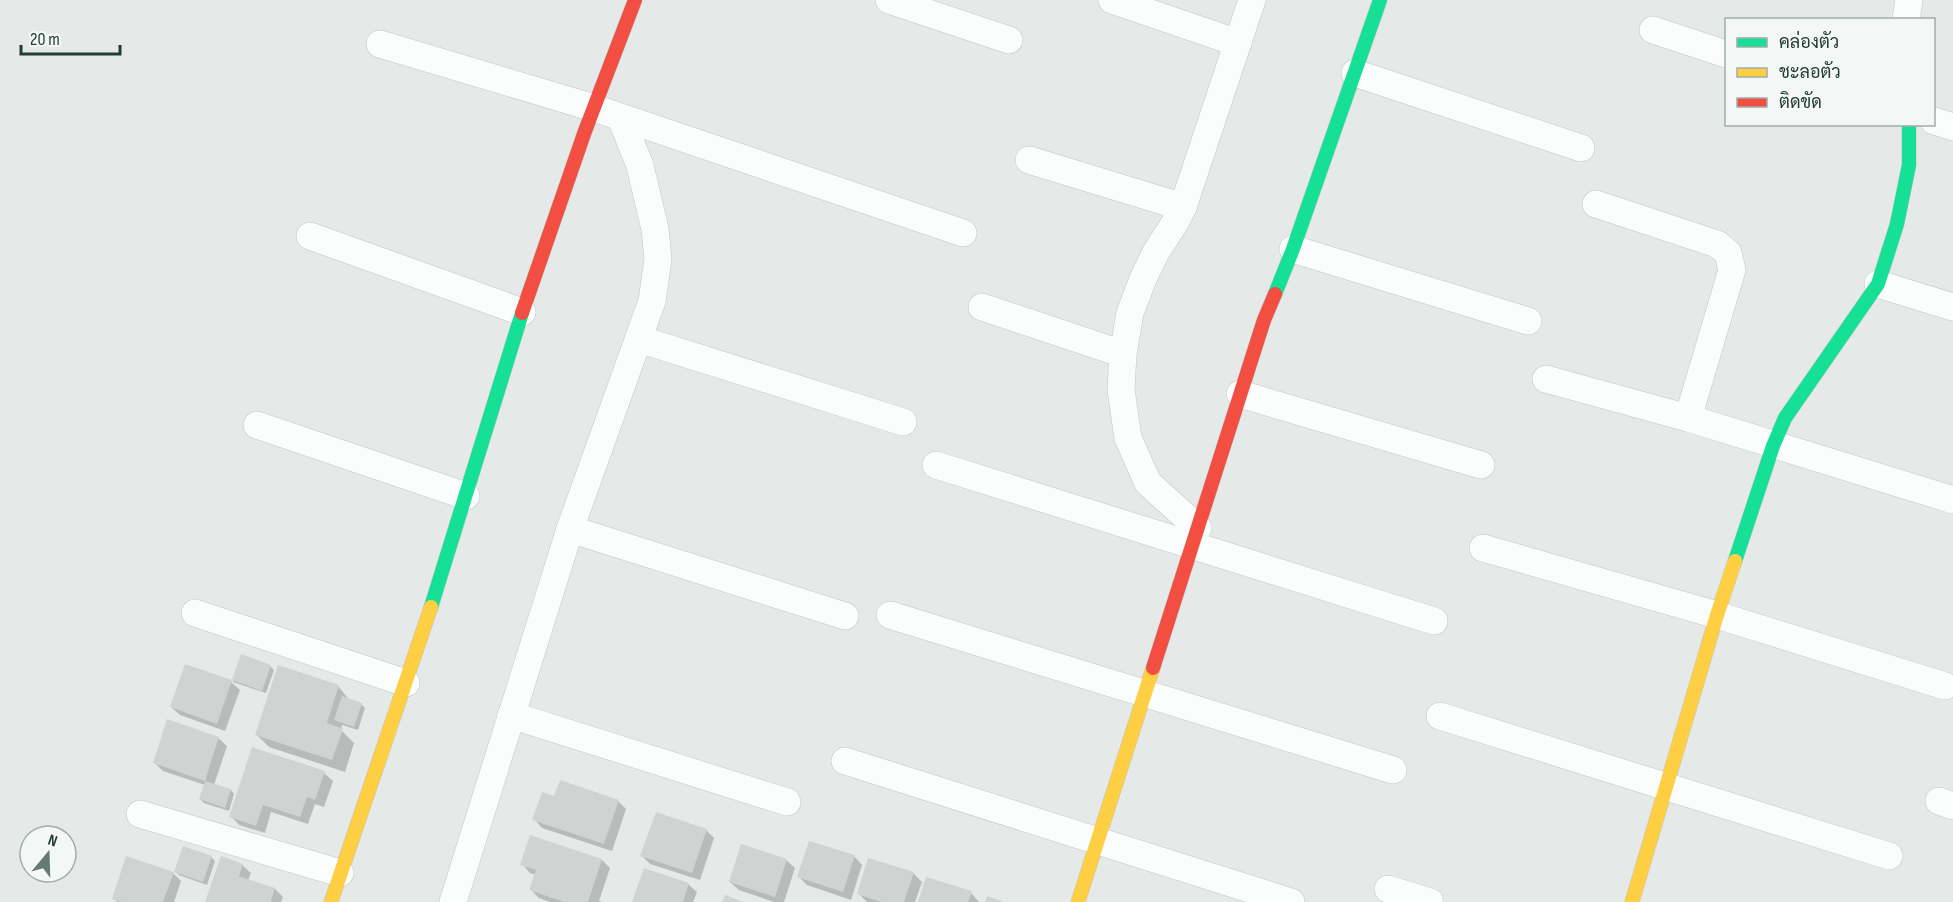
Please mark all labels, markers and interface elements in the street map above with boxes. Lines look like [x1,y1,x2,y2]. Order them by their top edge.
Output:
scale bar [21,18,120,56]
legend [1725,18,1935,126]
text: 20 m [30,29,60,50]
text: คล่องตัว [1779,30,1839,53]
text: ชะลอตัว [1779,61,1841,83]
text: ติดขัด [1779,91,1822,113]
north arrow [18,824,78,884]
text: N [45,831,60,852]

